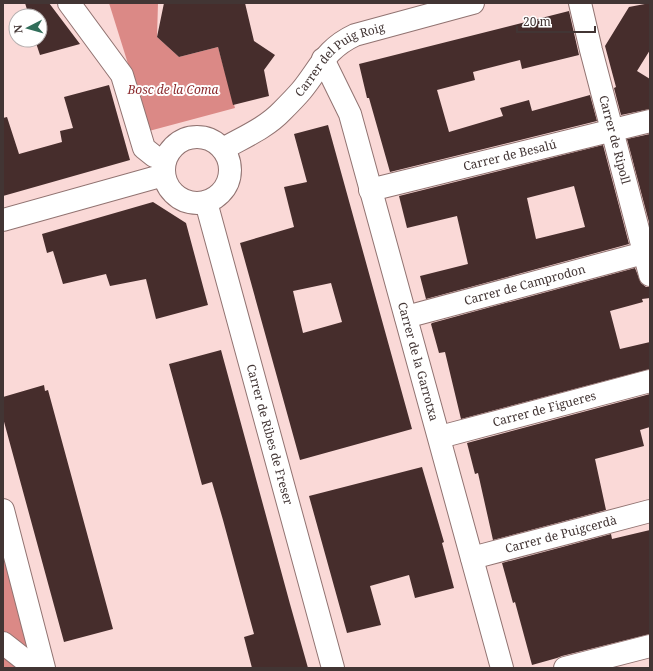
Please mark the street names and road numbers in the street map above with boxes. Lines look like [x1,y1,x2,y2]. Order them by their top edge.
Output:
street label: Carrer del Puig Roig [291,18,387,100]
street label: Carrer de Ripoll [595,93,635,186]
street label: Carrer de Besalú [461,135,558,175]
street label: Carrer de Camprodon [462,260,588,309]
street label: Carrer de la Garrotxa [394,300,443,423]
street label: Carrer de Ribes de Freser [243,362,297,507]
street label: Carrer de Figueres [491,387,598,431]
street label: Carrer de Puigcerdà [503,511,619,557]

